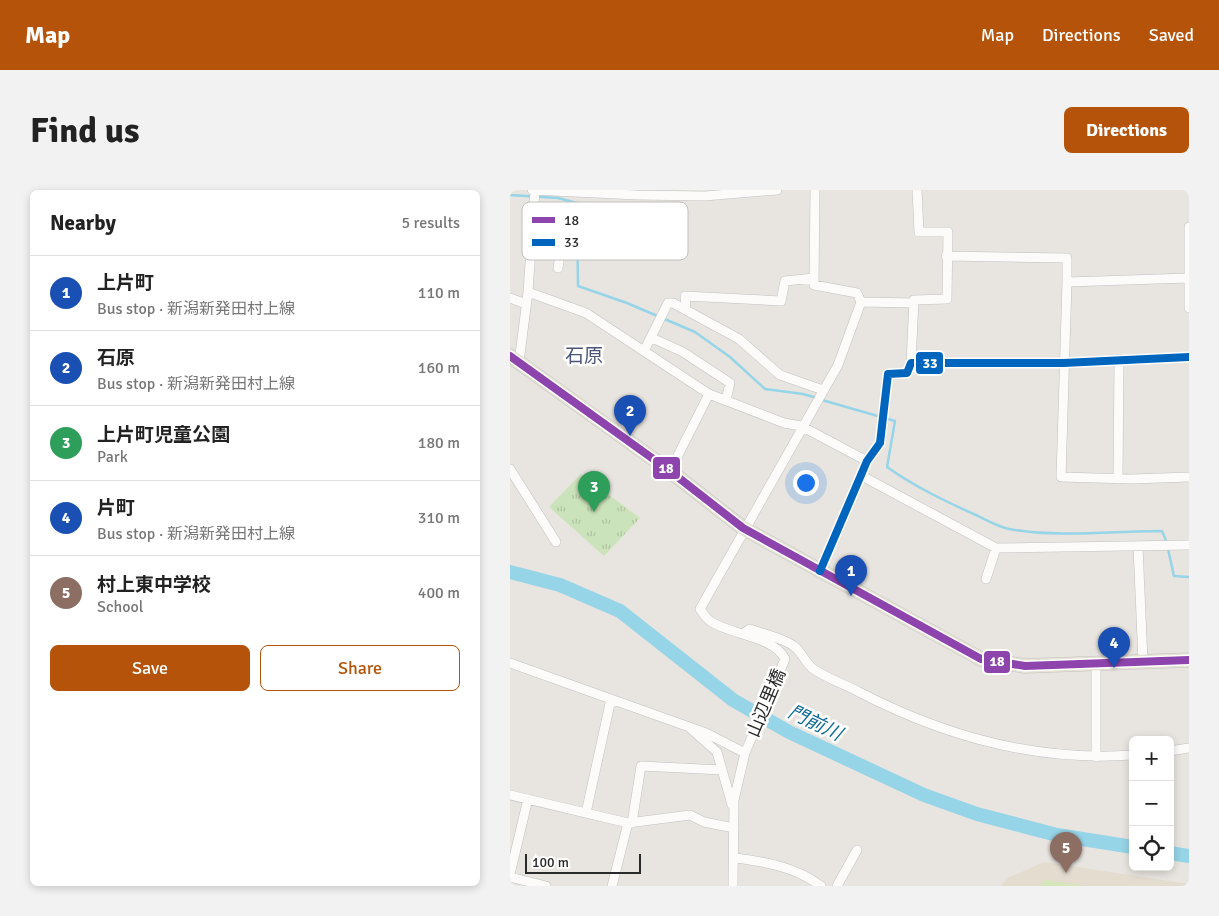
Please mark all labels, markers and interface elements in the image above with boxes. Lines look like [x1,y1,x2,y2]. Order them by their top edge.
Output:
text: Map [25,20,70,50]
text: Map [981,24,1014,46]
text: Directions [1042,24,1121,46]
text: Saved [1149,24,1194,46]
button: Directions [1064,107,1189,153]
text: Find us [30,109,140,152]
legend [522,202,688,260]
text: Nearby [50,210,116,236]
text: 18 [564,212,579,229]
text: 5 results [401,213,460,233]
text: 33 [564,234,579,251]
text: 上片町 [97,271,154,295]
text: 1 [62,283,70,303]
text: 110 m [418,283,460,303]
text: Bus stop · 新潟新発田村上線 [97,299,295,319]
district label: 石原 [565,344,603,368]
text: 石原 [97,346,135,370]
line badge: 33 [915,351,944,375]
text: 33 [922,355,938,372]
text: 2 [62,358,70,378]
text: 160 m [418,358,460,378]
text: Bus stop · 新潟新発田村上線 [97,374,295,394]
pin: 2 [614,395,646,436]
text: 上片町児童公園 [97,423,230,447]
text: 3 [62,433,70,453]
text: 180 m [418,433,460,453]
text: Park [97,447,128,467]
line badge: 18 [652,456,681,480]
text: 18 [658,460,674,477]
your location [793,470,819,496]
pin: 3 [578,471,610,512]
text: 片町 [97,496,135,520]
text: 4 [62,508,70,528]
text: 310 m [418,508,460,528]
text: Bus stop · 新潟新発田村上線 [97,524,295,544]
pin: 1 [835,555,867,596]
text: 村上東中学校 [97,573,211,597]
text: 5 [62,583,70,603]
text: 400 m [418,583,460,603]
text: School [97,597,143,617]
pin: 4 [1098,627,1130,668]
button: Save [50,645,250,691]
button: Share [260,645,460,691]
line badge: 18 [983,650,1011,674]
text: 18 [989,653,1005,670]
street label: 山辺里橋 [742,666,790,740]
water label: 門前川 [784,700,848,747]
map controls [1129,736,1174,871]
button: + [1129,736,1174,781]
button: − [1129,781,1174,826]
button: locate [1129,826,1174,871]
pin: 5 [1050,832,1082,873]
scale bar [525,851,641,874]
text: 100 m [532,854,569,871]

